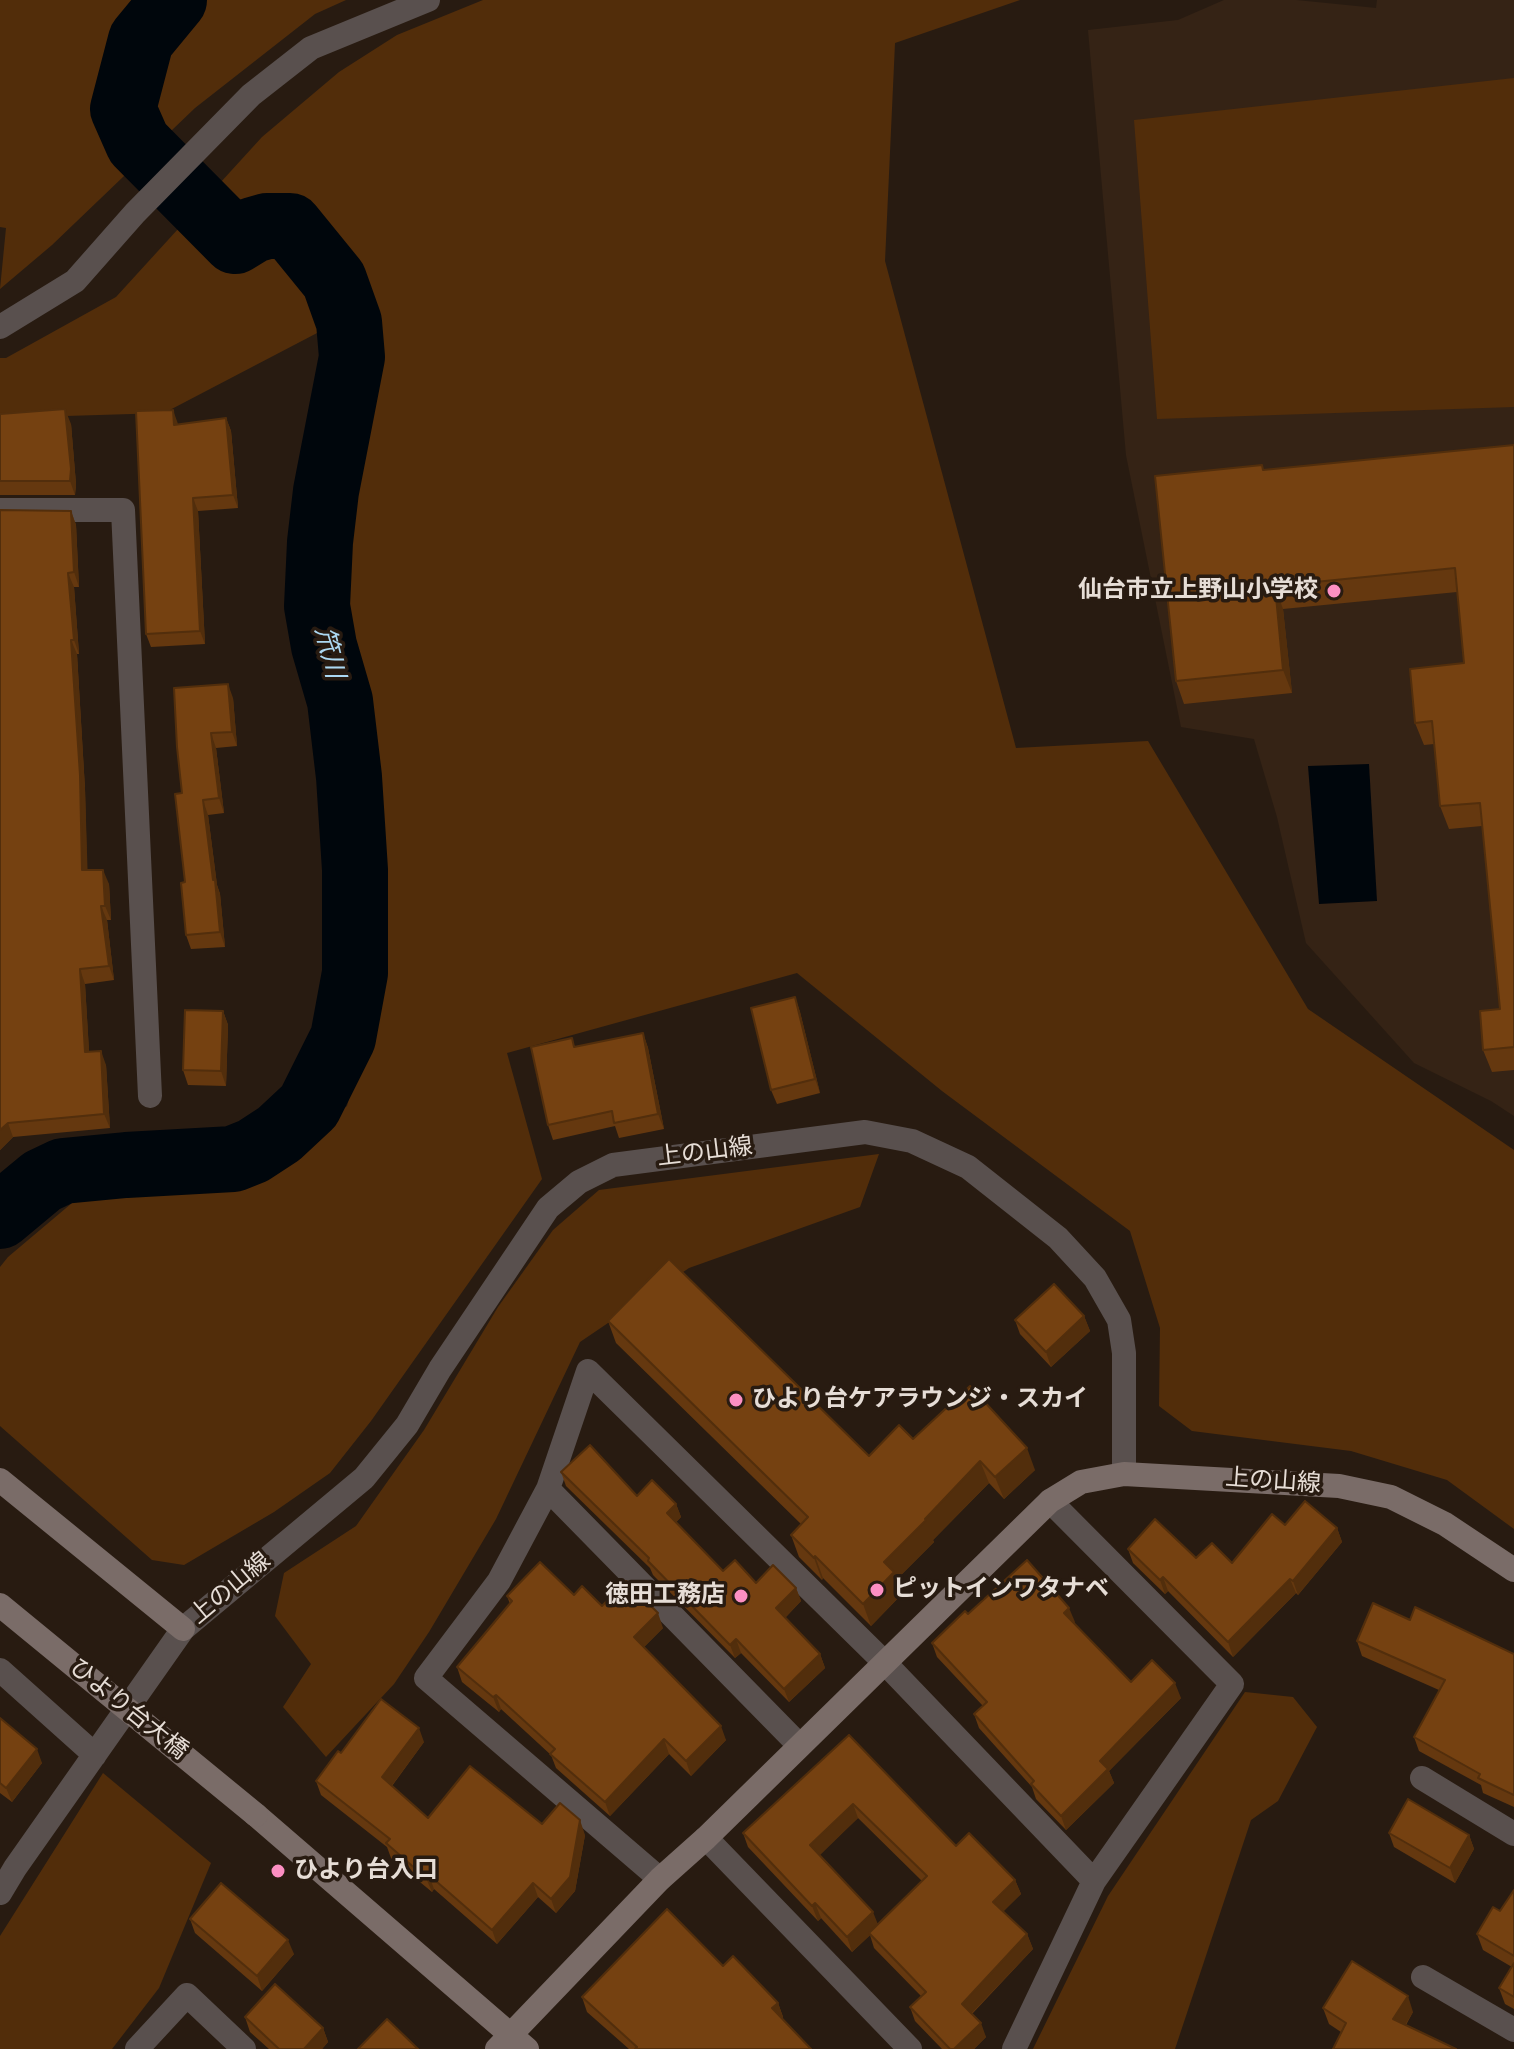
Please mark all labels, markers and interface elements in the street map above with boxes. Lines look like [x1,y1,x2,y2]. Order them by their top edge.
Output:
place label: 仙台市立上野山小学校 [1078,577,1318,605]
marker: 仙台市立上野山小学校 [1325,582,1343,600]
water label: 笊川 [307,624,349,682]
street label: 上の山線 [656,1133,754,1173]
place label: ひより台ケアラウンジ・スカイ [752,1386,1088,1414]
marker: ひより台ケアラウンジ・スカイ [727,1391,745,1409]
street label: 上の山線 [1224,1464,1322,1500]
street label: 上の山線 [185,1547,277,1631]
place label: ピットインワタナベ [893,1576,1109,1604]
marker: ピットインワタナベ [868,1581,886,1599]
place label: 徳田工務店 [605,1582,725,1610]
marker: 徳田工務店 [732,1587,750,1605]
street label: ひより台大橋 [63,1653,193,1767]
place label: ひより台入口 [294,1857,438,1885]
marker: ひより台入口 [269,1862,287,1880]

